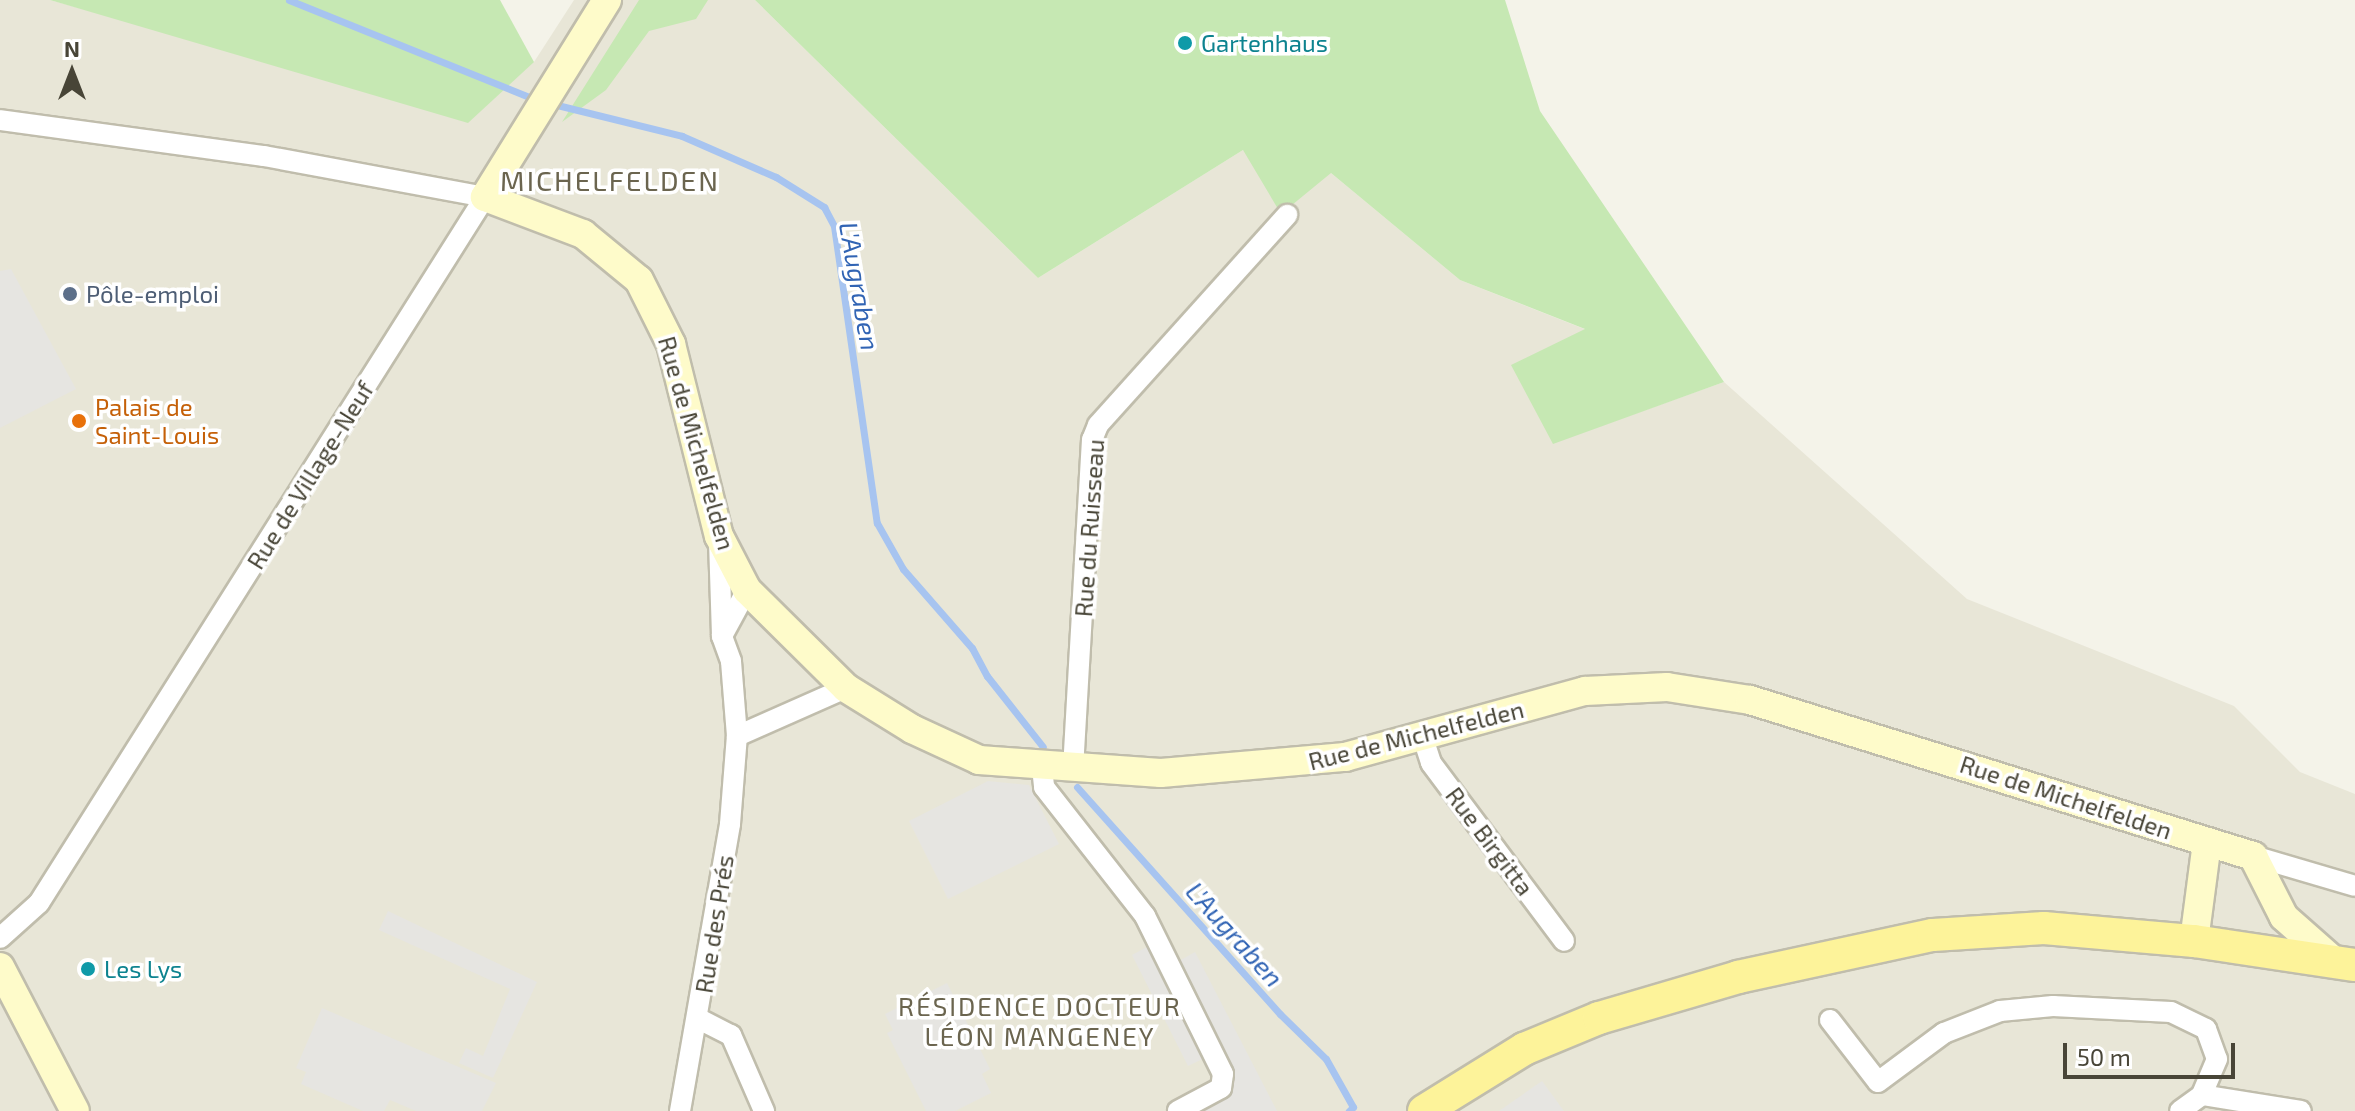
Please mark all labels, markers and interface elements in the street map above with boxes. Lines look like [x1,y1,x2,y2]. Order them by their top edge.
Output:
place label: Gartenhaus [1201,29,1328,57]
north arrow [32,32,112,112]
marker: Gartenhaus [1176,34,1194,52]
text: N [64,35,80,61]
district label: MICHELFELDEN [500,163,720,197]
water label: L'Augraben [833,219,887,353]
place label: Pôle-emploi [86,280,219,308]
marker: Pôle-emploi [61,285,79,303]
street label: Rue de Michelfelden [653,333,741,553]
street label: Rue de Village-Neuf [240,376,380,574]
place label: Palais de Saint-Louis [95,393,219,449]
marker: Palais de Saint-Louis [70,412,88,430]
street label: Rue du Ruisseau [1068,438,1110,618]
street label: Rue de Michelfelden [1305,694,1527,776]
street label: Rue de Michelfelden [1957,749,2175,845]
street label: Rue Birgitta [1440,781,1540,901]
street label: Rue des Prés [689,853,739,995]
water label: L'Augraben [1180,875,1290,993]
place label: Les Lys [104,955,182,983]
marker: Les Lys [79,960,97,978]
district label: RÉSIDENCE DOCTEUR LÉON MANGENEY [898,990,1182,1052]
scale bar [2067,1027,2239,1077]
text: 50 m [2077,1042,2131,1071]

